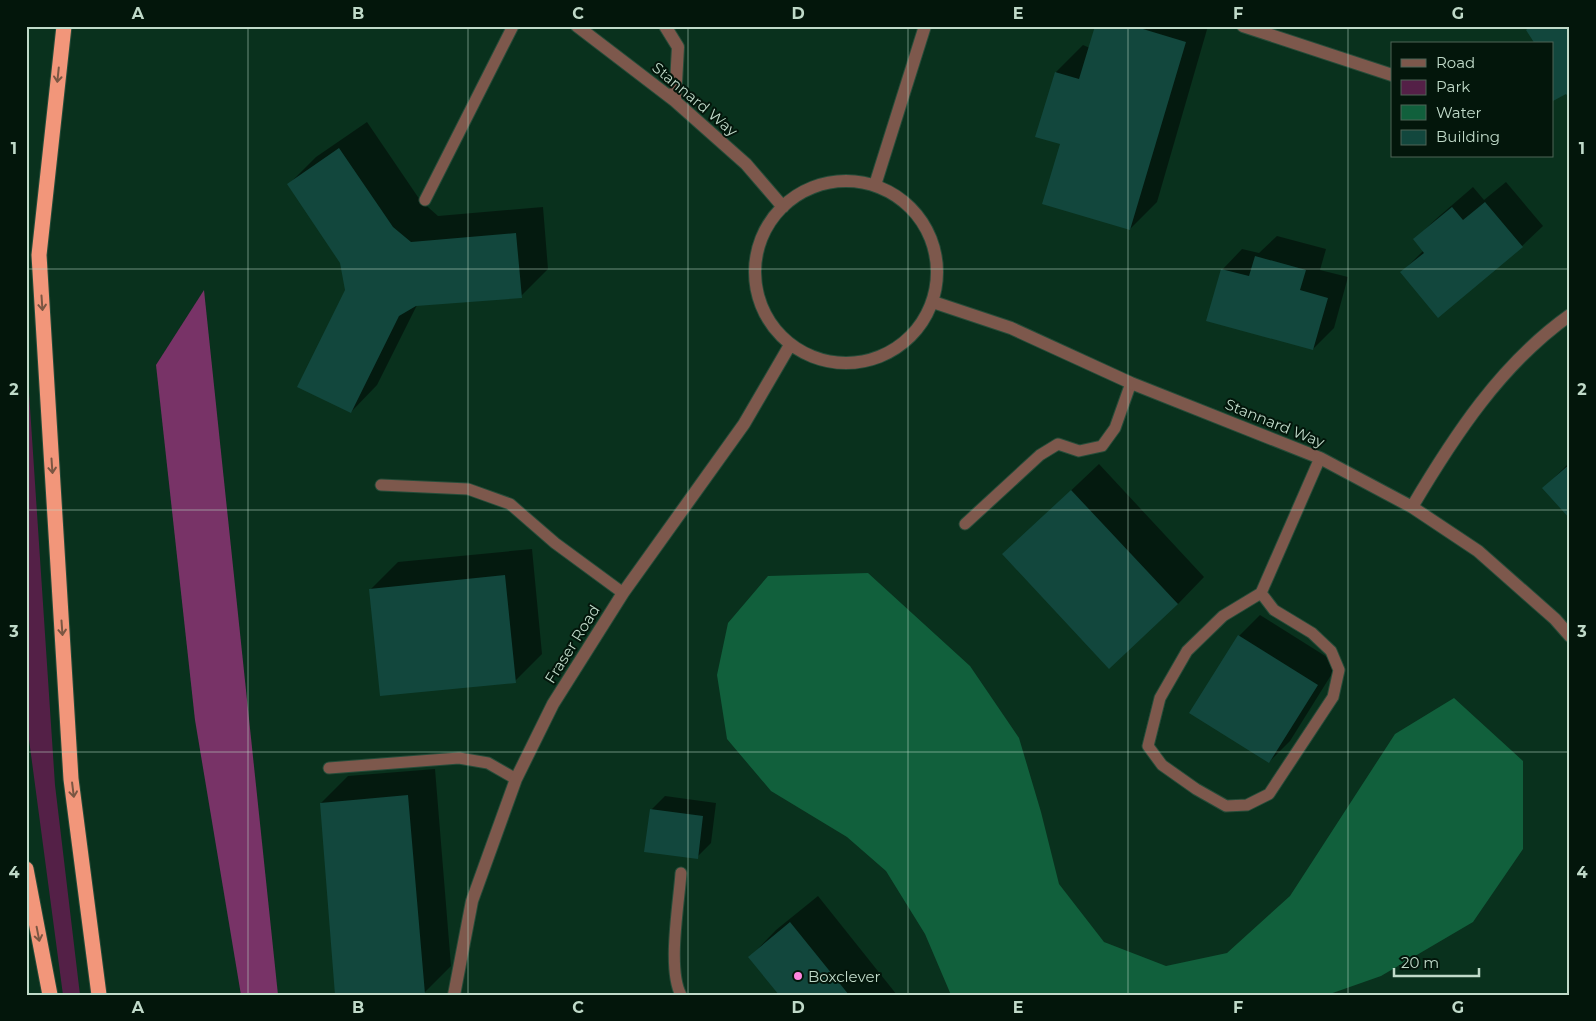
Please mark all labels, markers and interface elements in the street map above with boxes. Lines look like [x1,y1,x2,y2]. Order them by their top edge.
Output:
text: A [131,4,145,23]
text: B [352,4,364,23]
text: C [572,4,584,23]
text: D [791,4,805,23]
text: E [1013,4,1023,23]
text: F [1233,4,1243,23]
text: G [1452,4,1464,23]
legend [1391,42,1554,158]
text: Road [1436,53,1475,72]
street label: Stannard Way [649,58,742,141]
one-way arrow [53,66,63,82]
text: Park [1436,77,1470,96]
text: Water [1436,103,1482,122]
text: Building [1436,127,1500,146]
text: 1 [11,139,17,158]
text: 1 [1579,139,1585,158]
one-way arrow [38,295,47,311]
text: 2 [9,380,19,399]
text: 2 [1577,380,1587,399]
street label: Stannard Way [1223,394,1328,452]
one-way arrow [48,457,57,473]
street label: Fraser Road [540,601,604,687]
one-way arrow [58,619,67,635]
text: 3 [8,622,19,641]
text: 3 [1576,622,1587,641]
one-way arrow [68,782,78,798]
text: 4 [8,863,20,882]
text: 4 [1576,863,1588,882]
one-way arrow [34,925,44,941]
scale bar [1394,946,1478,978]
text: 20 m [1401,953,1439,972]
place label: Boxclever [808,967,880,986]
marker: Boxclever [792,970,804,982]
text: A [131,998,145,1017]
text: B [352,998,364,1017]
text: C [572,998,584,1017]
text: D [791,998,805,1017]
text: E [1013,998,1023,1017]
text: F [1233,998,1243,1017]
text: G [1452,998,1464,1017]

